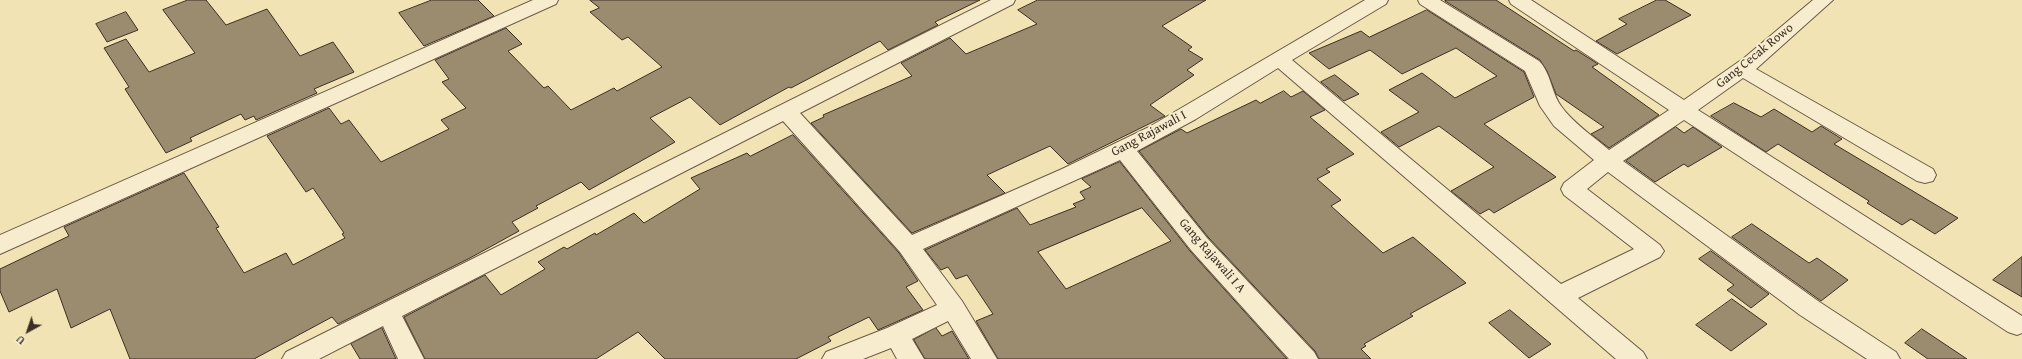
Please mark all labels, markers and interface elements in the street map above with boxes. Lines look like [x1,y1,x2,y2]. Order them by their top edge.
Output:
street label: Gang Cecak Rowo [1713,20,1797,92]
street label: Gang Rajawali I [1109,108,1189,160]
street label: Gang Rajawali I A [1175,216,1249,296]
north arrow [8,311,48,351]
text: U [12,332,28,349]

